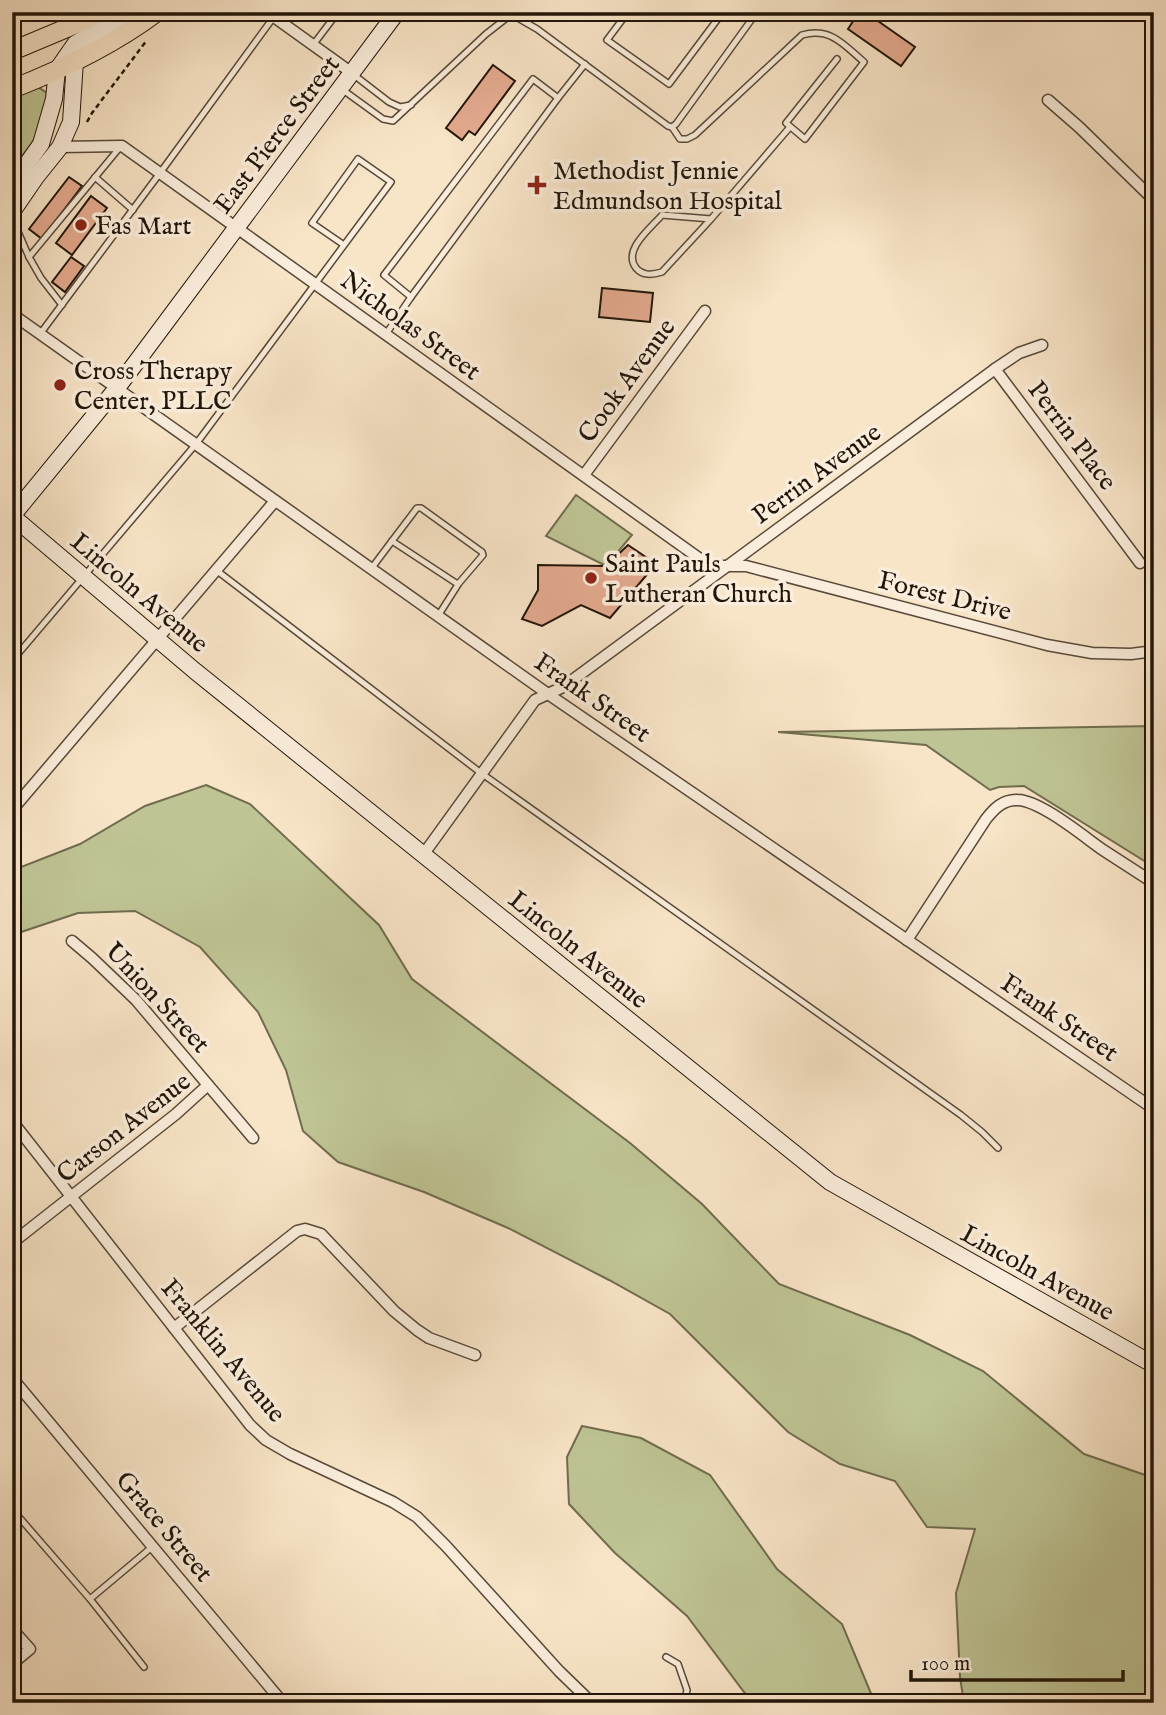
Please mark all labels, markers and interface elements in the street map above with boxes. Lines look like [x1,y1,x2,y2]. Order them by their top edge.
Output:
street label: East Pierce Street [207,49,348,221]
place label: Methodist Jennie Edmundson Hospital [553,155,783,218]
marker: Methodist Jennie Edmundson Hospital [527,175,547,195]
place label: Fas Mart [95,210,191,243]
marker: Fas Mart [73,217,89,233]
street label: Nicholas Street [333,264,487,388]
street label: Cook Avenue [571,312,683,449]
place label: Cross Therapy Center, PLLC [74,355,232,418]
street label: Perrin Place [1020,375,1124,497]
marker: Cross Therapy Center, PLLC [52,377,68,393]
street label: Perrin Avenue [746,416,888,532]
street label: Lincoln Avenue [63,526,215,661]
place label: Saint Pauls Lutheran Church [605,548,792,611]
street label: Forest Drive [875,564,1015,629]
marker: Saint Pauls Lutheran Church [583,570,599,586]
street label: Frank Street [527,646,657,750]
street label: Lincoln Avenue [501,884,655,1017]
street label: Union Street [97,936,217,1061]
street label: Frank Street [994,967,1124,1070]
street label: Carson Avenue [50,1065,198,1191]
street label: Lincoln Avenue [955,1218,1120,1329]
street label: Franklin Avenue [153,1272,293,1430]
street label: Grace Street [108,1465,220,1589]
scale bar [911,1638,1122,1682]
text: 100 m [921,1651,970,1678]

